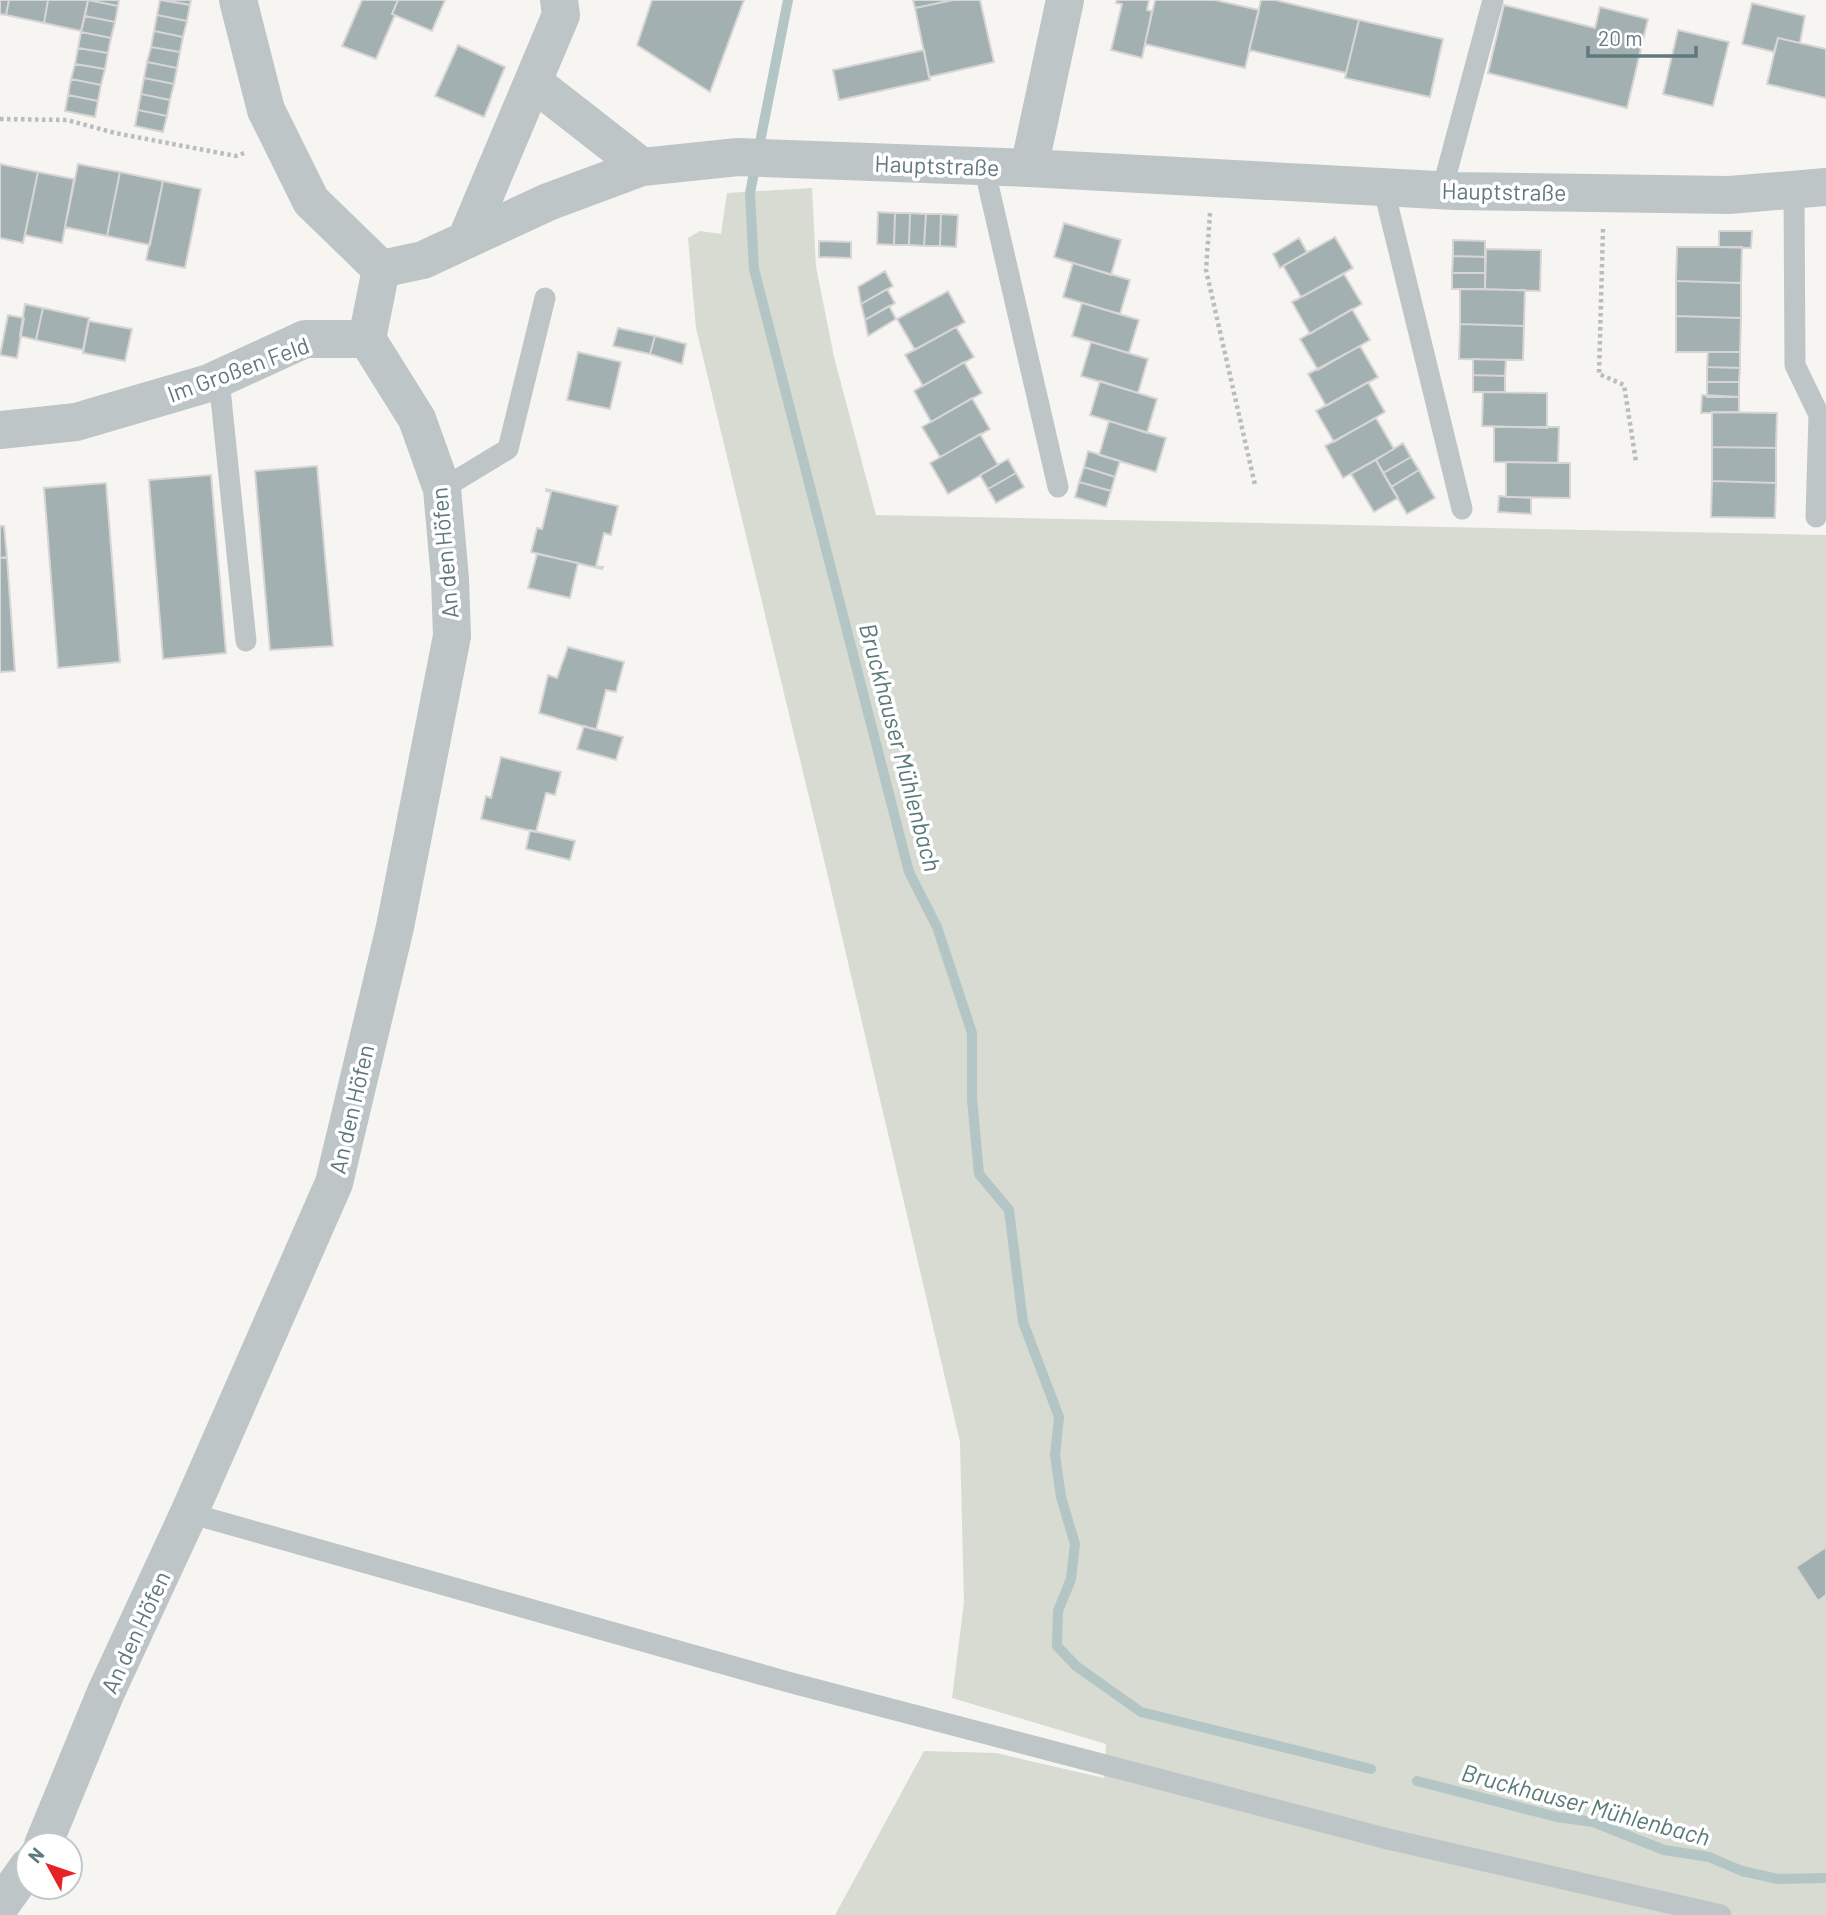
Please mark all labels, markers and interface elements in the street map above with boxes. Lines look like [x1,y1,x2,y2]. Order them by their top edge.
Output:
scale bar [1588,14,1696,58]
text: 20 m [1598,25,1643,50]
street label: Hauptstraße [874,149,1000,181]
street label: Hauptstraße [1441,176,1567,206]
street label: Im Großen Feld [163,330,313,408]
street label: An den Höfen [424,486,464,620]
water label: Bruckhauser Mühlenbach [854,620,948,874]
street label: An den Höfen [323,1042,379,1176]
street label: An den Höfen [94,1566,176,1698]
water label: Bruckhauser Mühlenbach [1459,1757,1713,1851]
north arrow [14,1831,84,1901]
text: N [23,1843,48,1867]

